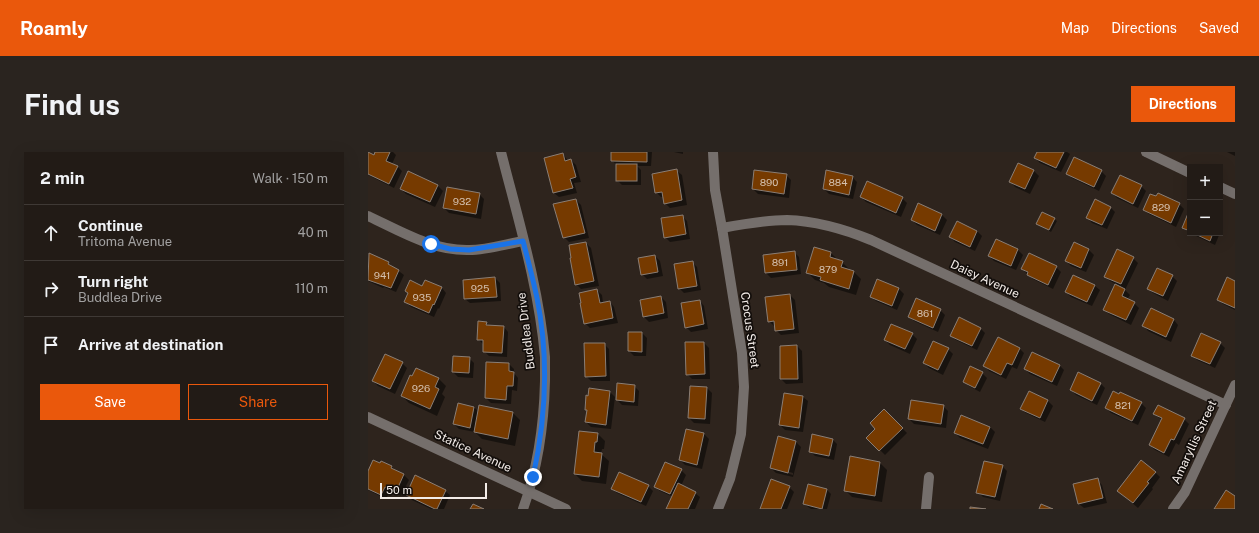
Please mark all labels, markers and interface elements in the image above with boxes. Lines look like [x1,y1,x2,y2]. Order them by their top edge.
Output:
text: Roamly [20,17,88,39]
text: Map [1061,20,1089,36]
text: Directions [1111,20,1177,36]
text: Saved [1199,20,1239,36]
button: Directions [1131,86,1235,122]
text: Find us [24,88,120,121]
map controls [1187,164,1223,236]
button: + [1187,164,1223,200]
text: 2 min [40,168,85,188]
text: Walk · 150 m [253,171,328,186]
house number: 890 [760,176,778,188]
house number: 884 [828,176,848,188]
house number: 932 [453,195,471,207]
button: − [1187,200,1223,236]
house number: 829 [1152,201,1170,213]
text: Continue [78,217,143,234]
icon: ahead [40,222,62,244]
text: 40 m [297,225,328,240]
text: Tritoma Avenue [78,234,172,249]
route start [422,235,440,253]
house number: 891 [772,256,788,268]
street label: Daisy Avenue [948,257,1022,301]
house number: 879 [819,263,837,275]
house number: 941 [374,269,390,281]
text: Turn right [78,273,148,290]
icon: right [40,278,62,300]
text: 110 m [295,281,328,296]
house number: 925 [471,282,489,294]
text: Buddlea Drive [78,290,162,305]
house number: 935 [413,291,431,303]
street label: Buddlea Drive [514,291,538,370]
street label: Crocus Street [738,291,762,369]
house number: 861 [917,307,933,319]
icon: arrive [40,334,62,356]
text: Arrive at destination [78,336,223,353]
house number: 926 [412,382,430,394]
button: Save [40,384,180,420]
button: Share [188,384,328,420]
street label: Amaryllis Street [1168,398,1220,486]
house number: 821 [1115,399,1131,411]
street label: Statice Avenue [432,427,514,475]
route end [524,468,542,486]
scale bar [380,481,487,500]
text: 50 m [386,484,412,496]

